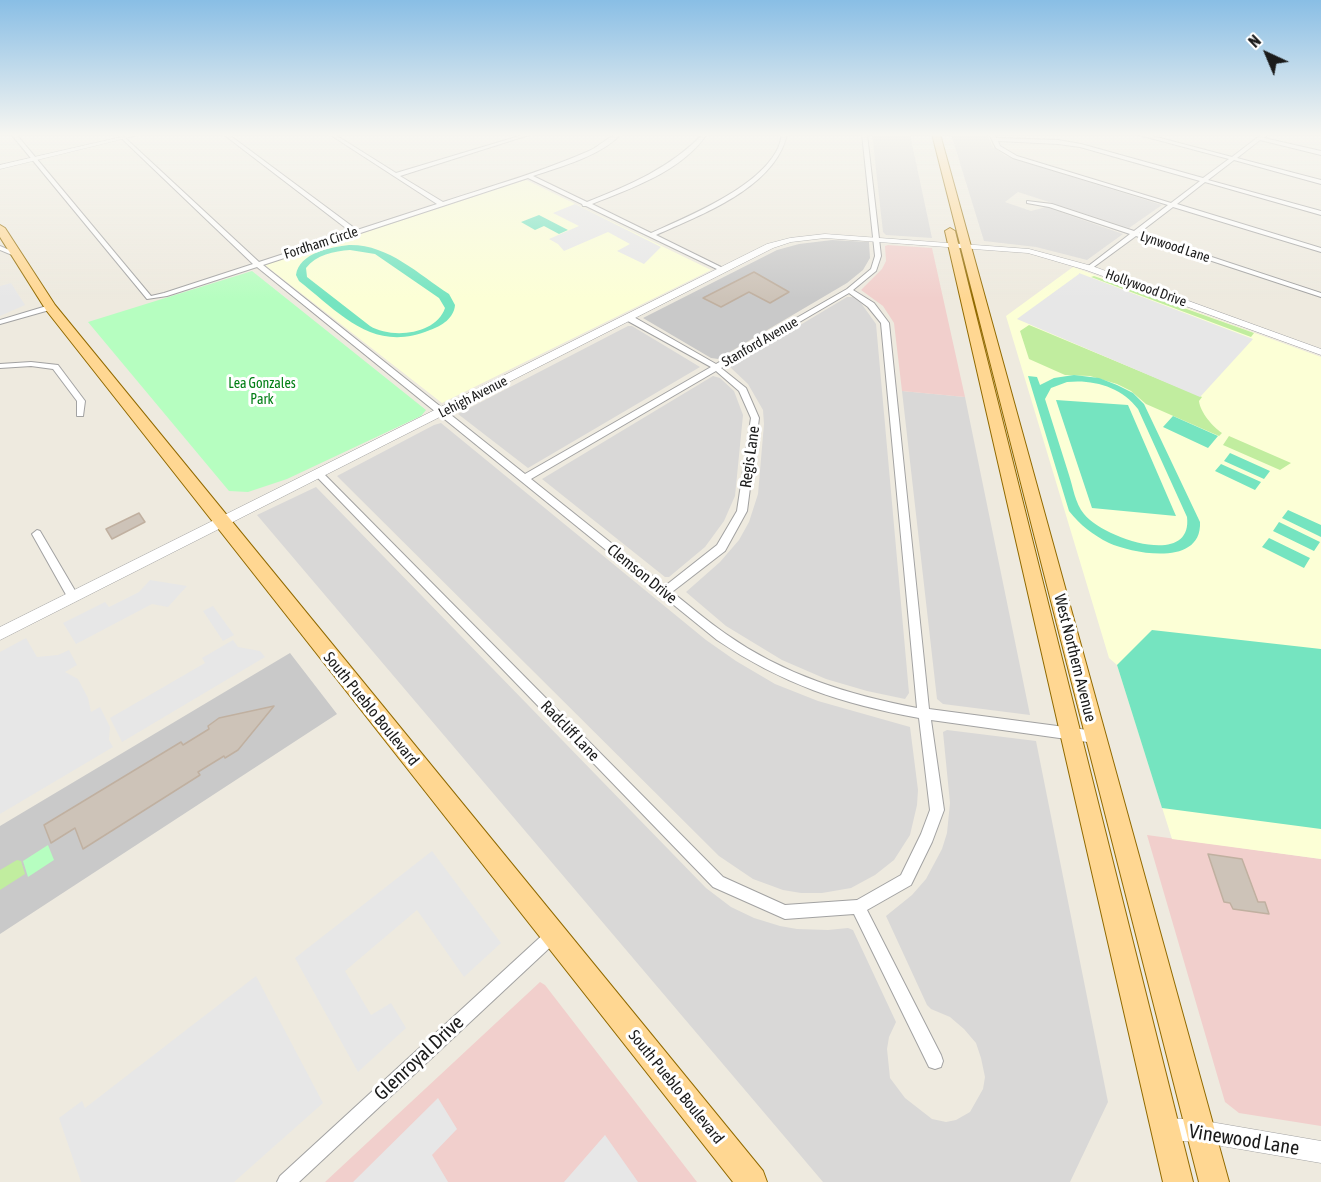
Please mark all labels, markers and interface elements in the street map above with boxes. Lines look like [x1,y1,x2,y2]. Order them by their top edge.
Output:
north arrow [1237,24,1297,84]
text: N [1245,31,1264,51]
street label: Fordham Circle [282,223,360,263]
street label: Lynwood Lane [1138,228,1212,266]
street label: Hollywood Drive [1103,266,1189,310]
street label: Stanford Avenue [719,313,801,371]
street label: Lehigh Avenue [436,372,510,422]
park label: Lea Gonzales Park [228,376,296,408]
street label: Regis Lane [736,425,764,489]
street label: Clemson Drive [603,540,681,608]
street label: West Northern Avenue [1050,592,1100,724]
street label: South Pueblo Boulevard [319,648,423,770]
street label: Radcliff Lane [537,697,603,765]
street label: Glenroyal Drive [369,1010,469,1106]
street label: South Pueblo Boulevard [624,1026,728,1148]
street label: Vinewood Lane [1187,1119,1301,1161]

